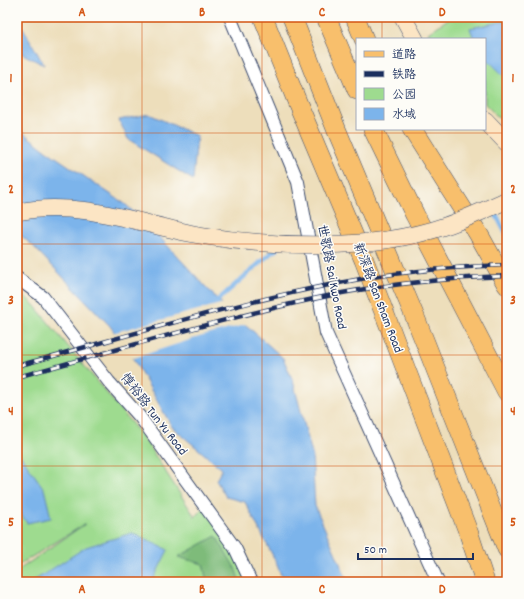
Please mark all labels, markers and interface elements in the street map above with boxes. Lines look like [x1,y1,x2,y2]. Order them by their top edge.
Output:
text: A [78,4,86,23]
text: B [199,4,205,23]
text: C [319,4,326,23]
text: D [439,4,446,23]
legend [356,38,486,130]
text: 道路 [392,47,416,64]
text: 铁路 [392,67,416,84]
text: 1 [10,70,13,89]
text: 1 [512,70,515,89]
text: 公园 [392,87,416,104]
text: 水域 [392,107,416,124]
text: 2 [8,181,14,200]
text: 2 [510,181,516,200]
street label: 世歌路 Sai Kwo Road [312,223,350,331]
street label: 新深路 San Sham Road [347,240,407,356]
text: 3 [8,292,14,311]
text: 3 [510,292,516,311]
street label: 惇裕路 Tun Yu Road [115,370,191,460]
text: 4 [8,403,14,422]
text: 4 [510,403,516,422]
text: 5 [8,514,14,533]
text: 5 [510,514,516,533]
scale bar [358,535,473,561]
text: 50 m [364,542,387,559]
text: A [78,581,86,599]
text: B [199,581,205,599]
text: C [319,581,326,599]
text: D [439,581,446,599]

